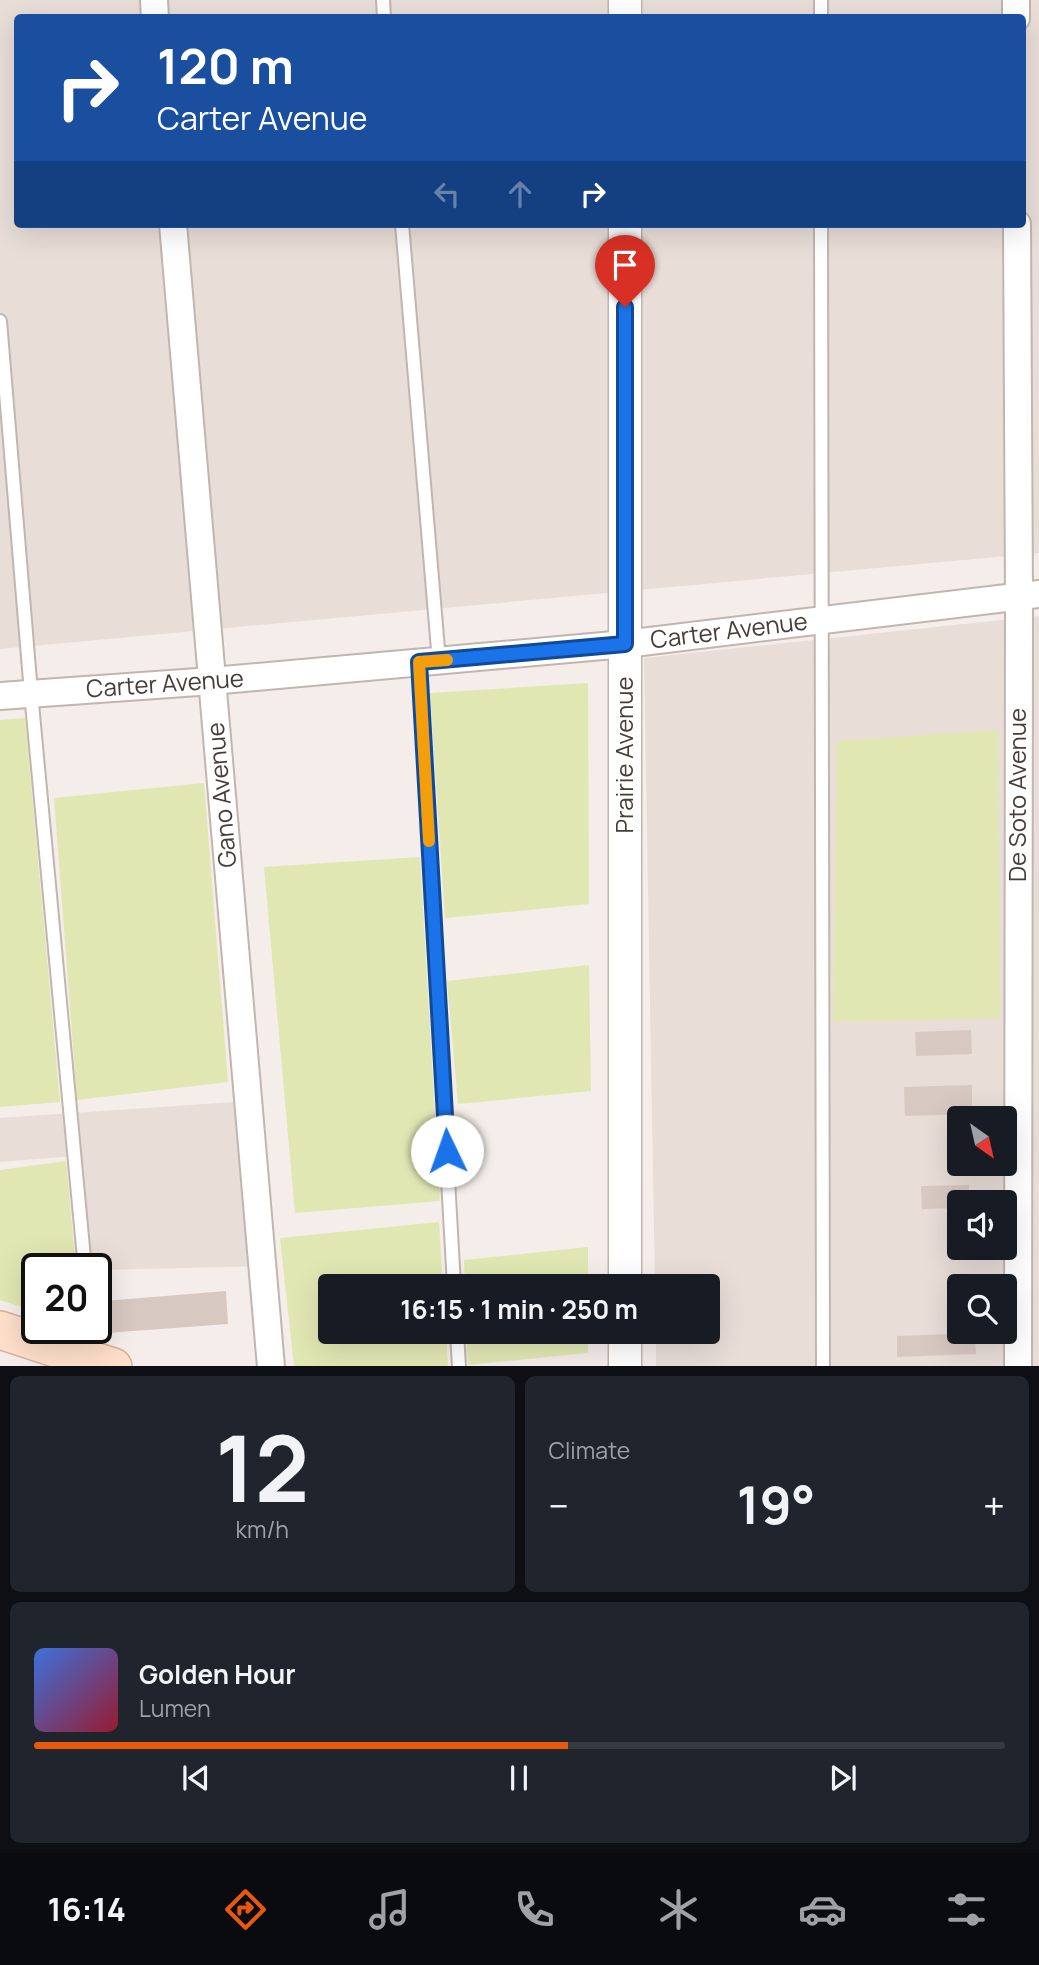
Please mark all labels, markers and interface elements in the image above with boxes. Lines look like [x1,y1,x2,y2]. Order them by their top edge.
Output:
text: 120 m [157,32,294,99]
icon: right [42,42,133,133]
text: Carter Avenue [157,96,368,140]
icon: left [428,175,466,213]
icon: ahead [501,175,539,213]
icon: right [574,175,612,213]
pin [595,235,655,307]
icon: arrive [606,246,644,284]
street label: Carter Avenue [648,604,809,656]
street label: Carter Avenue [85,661,245,704]
street label: Prairie Avenue [607,677,640,833]
street label: De Soto Avenue [1000,708,1033,882]
street label: Gano Avenue [198,721,243,869]
north arrow [947,1106,1017,1176]
map controls [947,1106,1017,1344]
position arrow [410,1114,484,1188]
button: sound [947,1190,1017,1260]
speed limit sign: 20 [21,1253,112,1344]
button: search [947,1274,1017,1344]
text: 16:15 · 1 min · 250 m [400,1291,638,1327]
text: 12 [215,1405,309,1529]
text: Climate [549,1434,630,1466]
text: 19° [737,1469,815,1540]
text: − [549,1479,569,1531]
text: + [983,1479,1005,1531]
text: km/h [236,1513,289,1545]
text: Golden Hour [139,1656,296,1692]
text: Lumen [139,1692,211,1724]
icon: previous [177,1759,215,1797]
icon: pause [500,1759,538,1797]
icon: next [824,1759,862,1797]
icon: directions [221,1885,270,1934]
icon: music [365,1885,414,1934]
icon: phone [510,1885,559,1934]
icon: climate [654,1885,703,1934]
icon: car [798,1885,847,1934]
icon: filters [942,1885,991,1934]
text: 16:14 [48,1887,126,1931]

